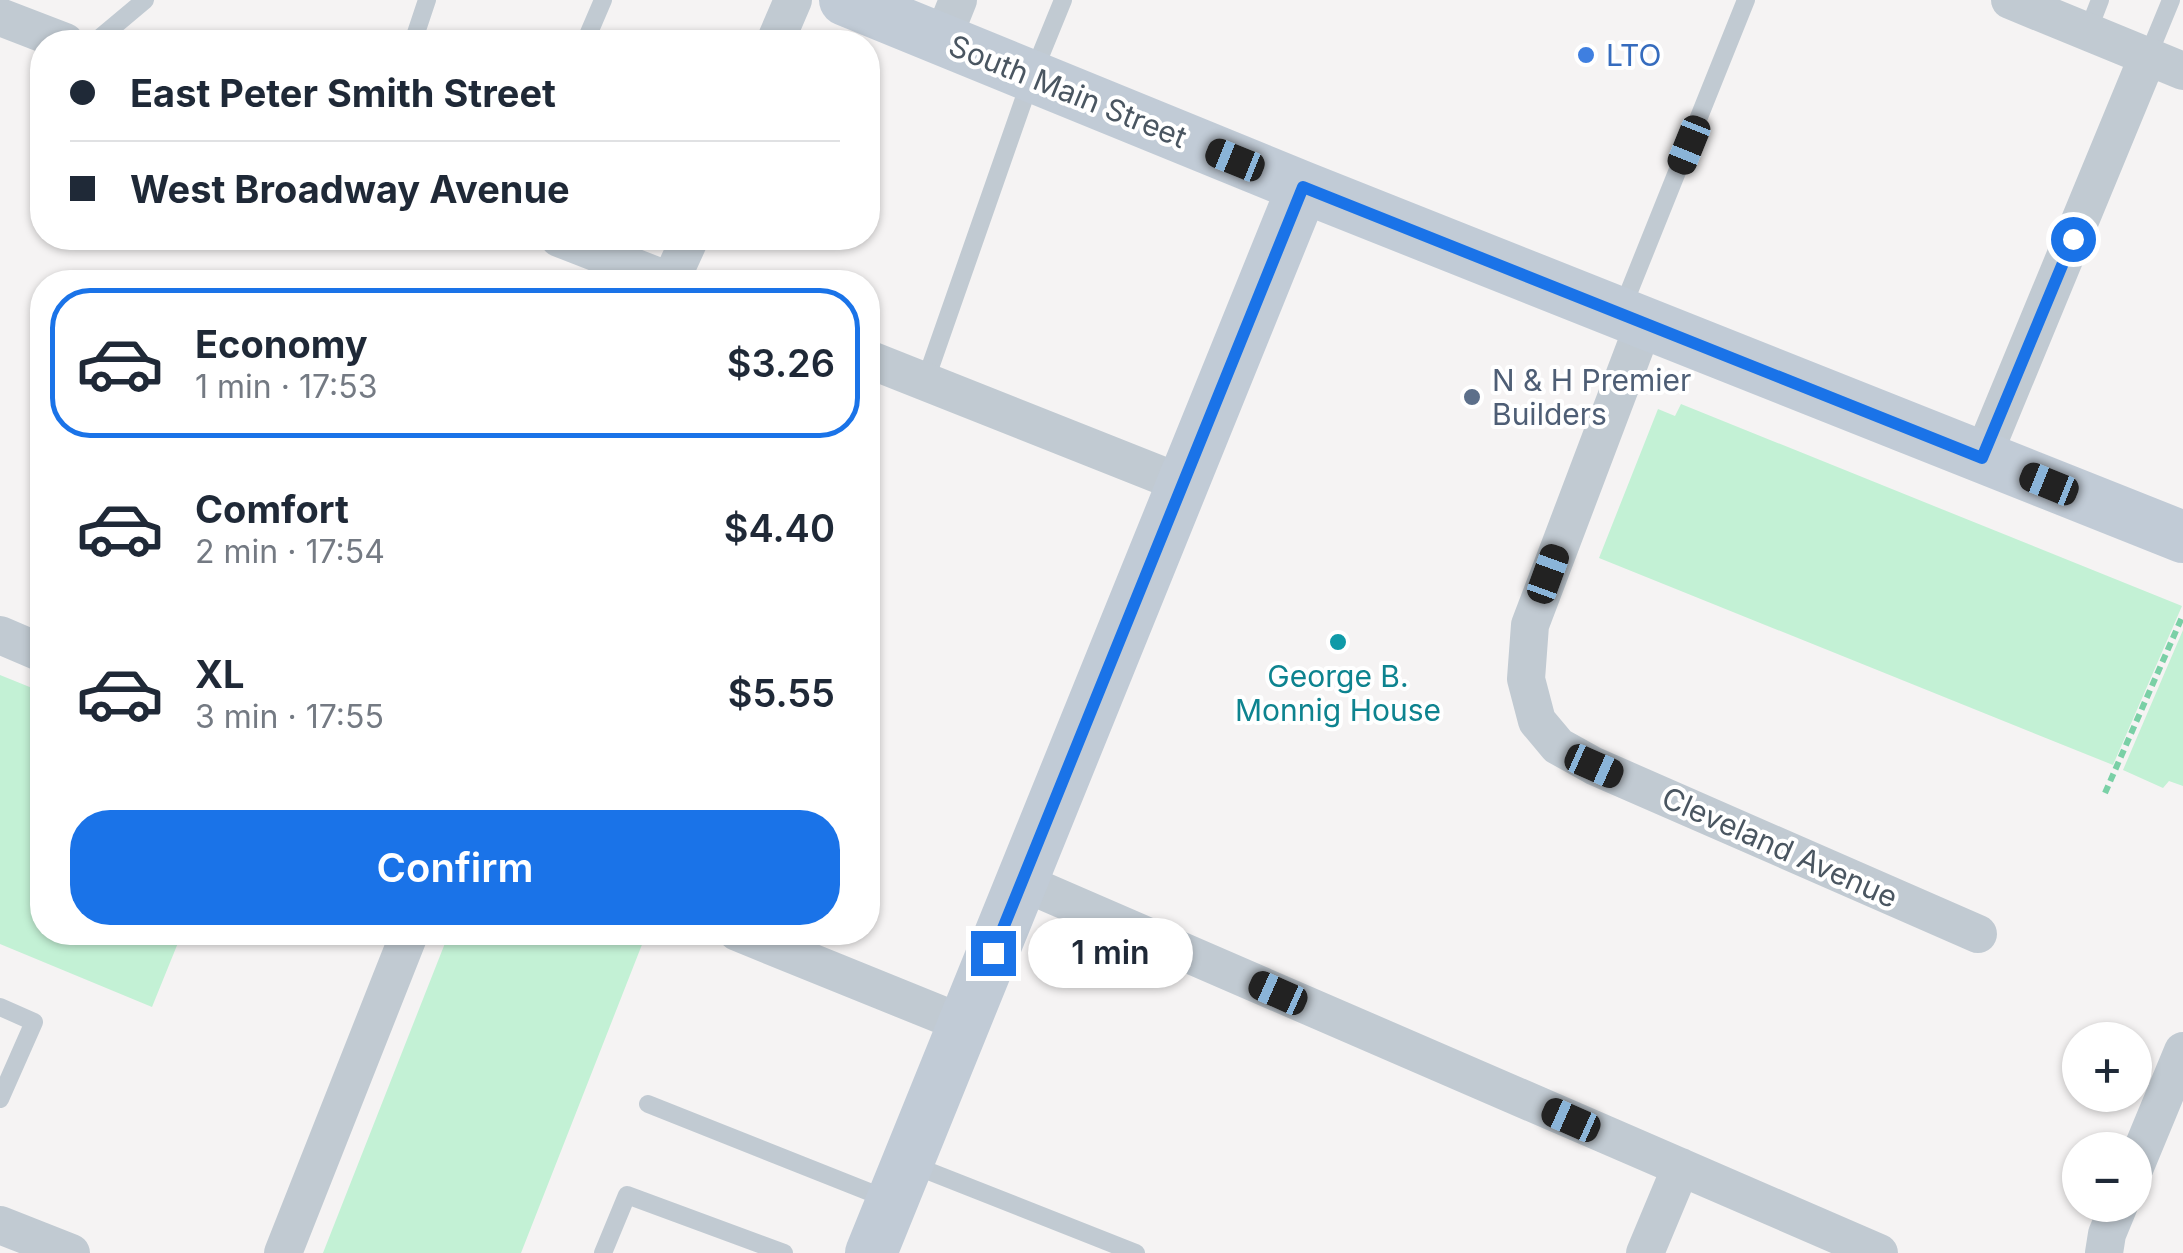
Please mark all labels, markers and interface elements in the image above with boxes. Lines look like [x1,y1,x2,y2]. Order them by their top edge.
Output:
street label: South Main Street [944,27,1192,155]
place label: LTO [1606,37,1662,73]
marker: LTO [1575,44,1597,66]
text: East Peter Smith Street [130,70,556,116]
car [1664,112,1714,178]
car [1202,135,1268,185]
text: West Broadway Avenue [130,166,570,212]
route start [2051,217,2096,262]
icon: car [75,318,165,408]
text: Economy [195,321,368,367]
text: $3.26 [727,340,835,386]
place label: N & H Premier Builders [1492,362,1691,432]
text: 1 min · 17:53 [195,367,377,406]
marker: N & H Premier Builders [1461,386,1483,408]
car [2016,459,2082,509]
icon: car [75,483,165,573]
text: Comfort [195,486,349,532]
text: $4.40 [724,505,835,551]
text: 2 min · 17:54 [195,532,385,571]
car [1524,541,1572,607]
marker: George B. Monnig House [1327,631,1349,653]
icon: car [75,648,165,738]
text: XL [195,651,245,697]
place label: George B. Monnig House [1235,658,1441,728]
text: $5.55 [728,670,835,716]
text: 3 min · 17:55 [195,697,384,736]
car [1560,740,1628,792]
street label: Cleveland Avenue [1657,779,1903,915]
button: Confirm [70,810,840,925]
callout: 1 min [1028,918,1193,988]
route end [971,931,1016,976]
text: 1 min [1071,933,1150,972]
car [1244,967,1312,1019]
map controls [2062,1022,2152,1222]
button: + [2062,1022,2152,1112]
car [1537,1094,1605,1146]
button: − [2062,1132,2152,1222]

